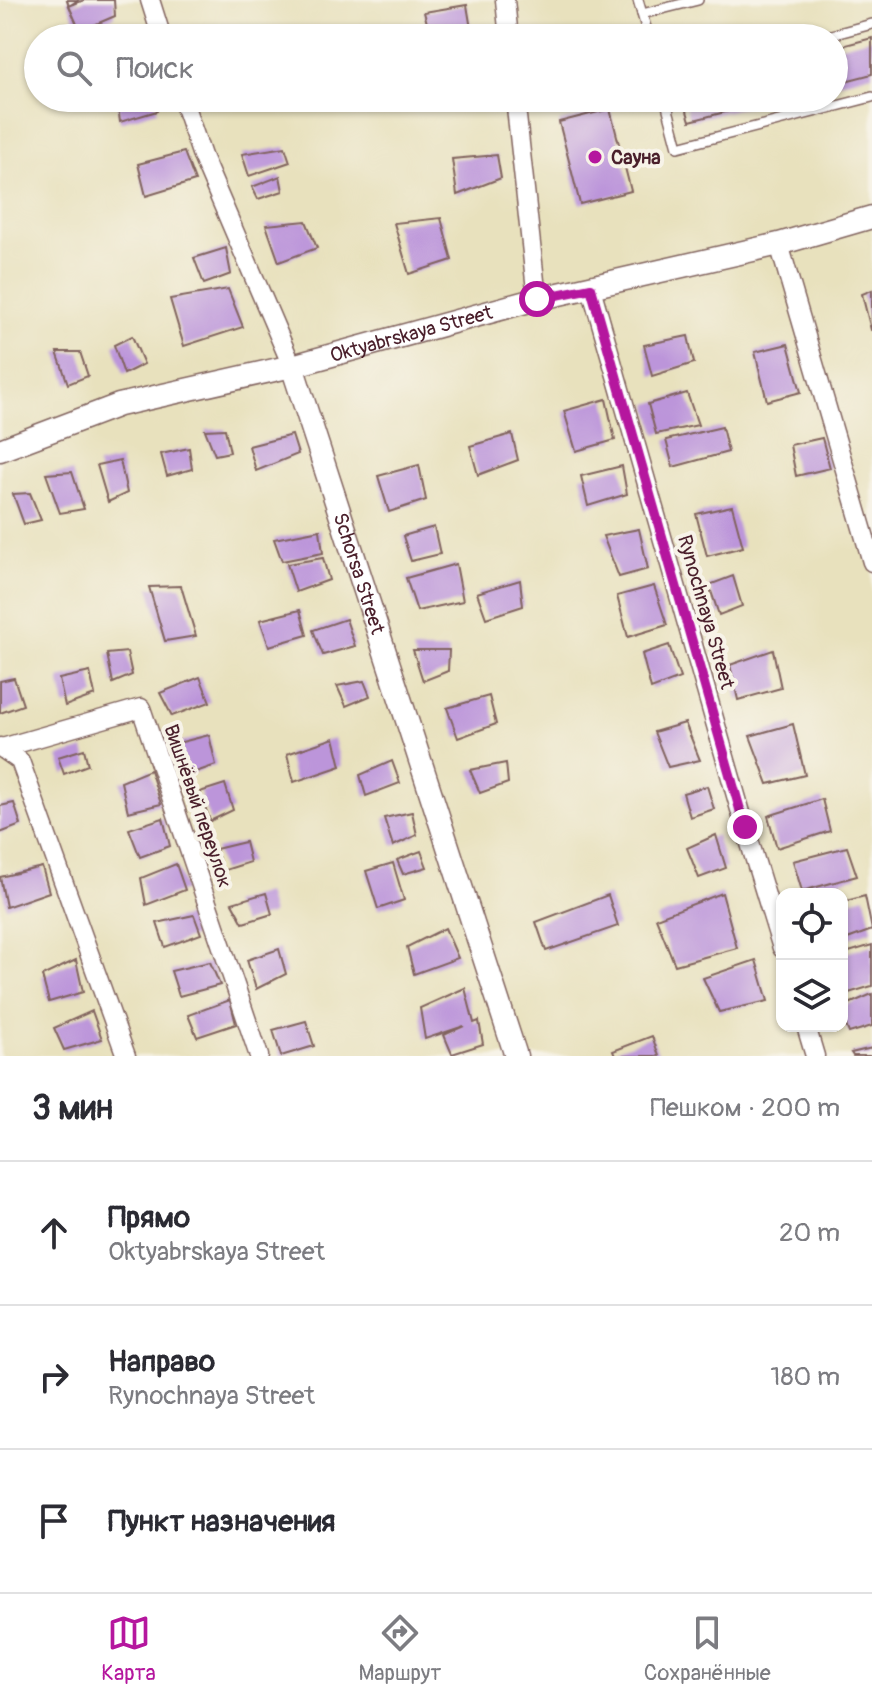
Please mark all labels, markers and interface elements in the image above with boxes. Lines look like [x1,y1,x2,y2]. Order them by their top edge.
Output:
search box [24,24,848,112]
icon: search [52,46,96,90]
text: Поиск [116,50,194,87]
place label: Сауна [611,145,660,170]
marker: Сауна [586,148,604,166]
route start [519,281,555,317]
street label: Oktyabrskaya Street [327,299,496,368]
street label: Schorsa Street [328,510,391,638]
street label: Rynochnaya Street [672,532,740,693]
street label: Вишнёвый переулок [158,721,238,891]
route end [727,809,763,845]
map controls [776,888,848,1032]
button: locate [776,888,848,960]
button: layers [776,960,848,1032]
text: 3 мин [32,1087,113,1130]
text: Пешком · 200 m [650,1092,840,1124]
text: Прямо [108,1199,190,1236]
icon: ahead [32,1211,76,1255]
text: 20 m [779,1217,840,1249]
text: Oktyabrskaya Street [108,1236,325,1268]
text: Направо [108,1343,215,1380]
icon: right [32,1355,76,1399]
text: 180 m [770,1361,840,1393]
text: Rynochnaya Street [108,1380,315,1412]
icon: arrive [32,1499,76,1543]
text: Пункт назначения [108,1503,335,1540]
tab: Карта [101,1611,156,1687]
tab: Маршрут [358,1611,441,1687]
tab: Сохранённые [644,1611,771,1687]

